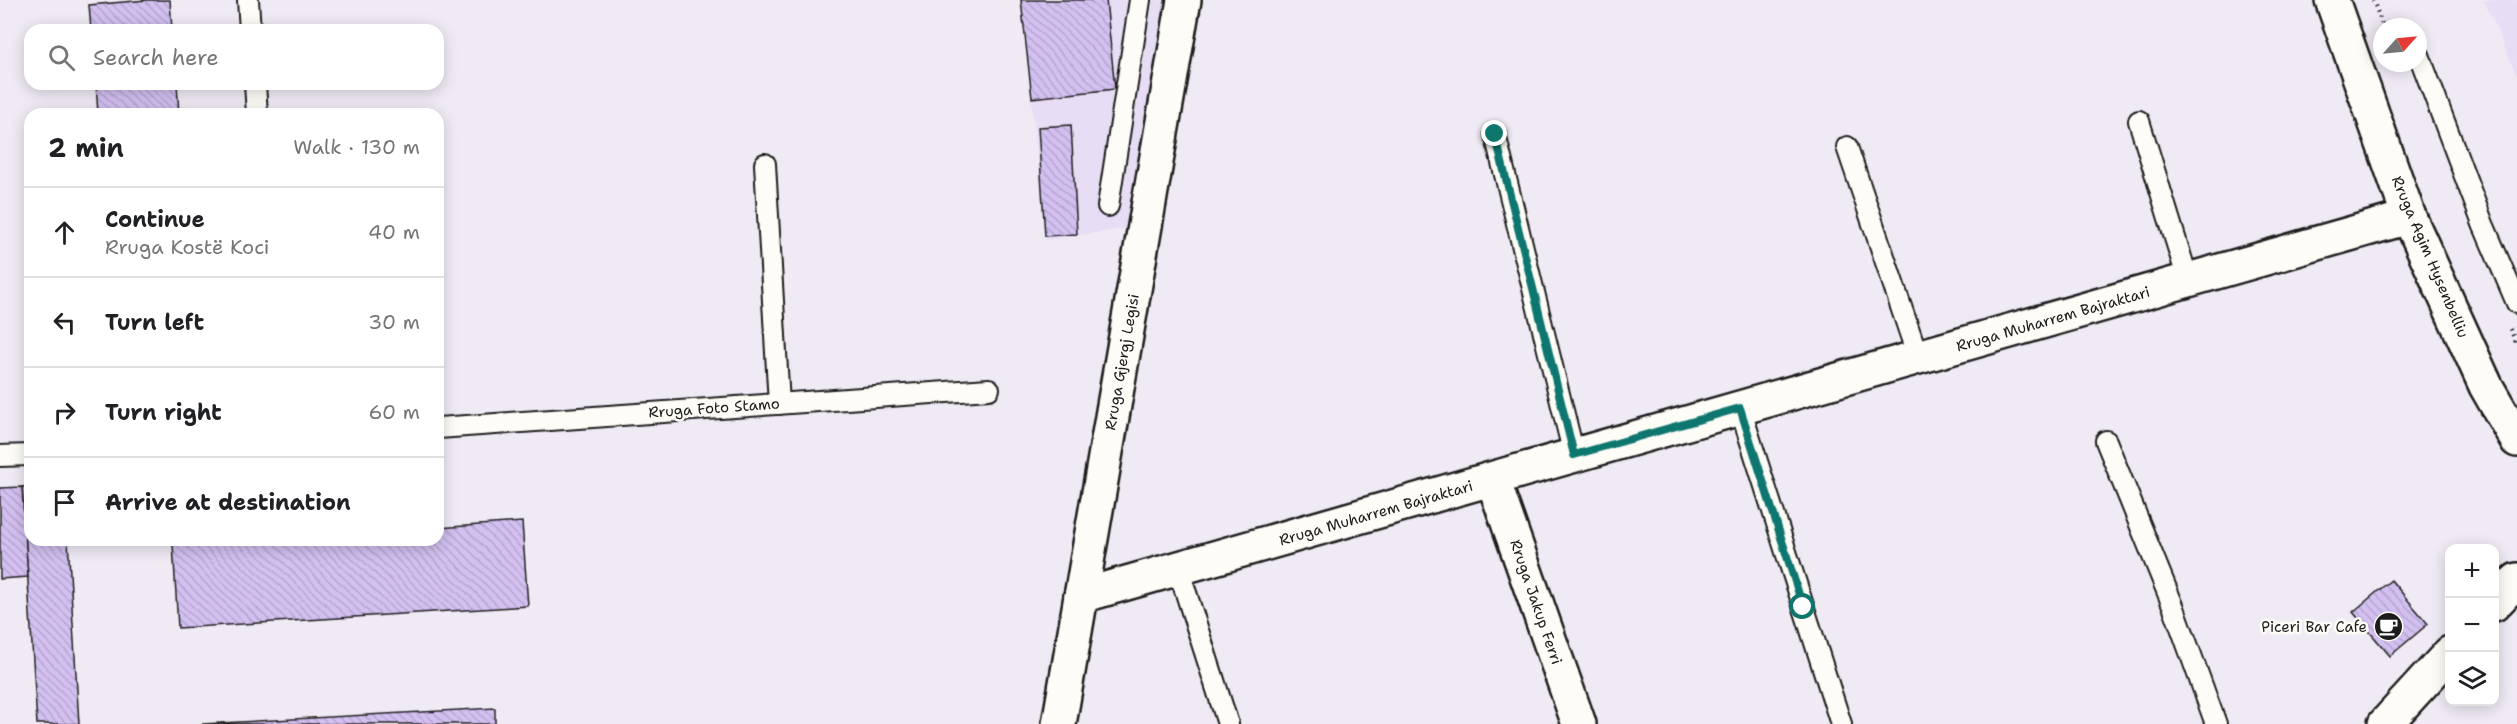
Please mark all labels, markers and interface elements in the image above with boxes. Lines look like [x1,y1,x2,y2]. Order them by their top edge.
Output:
north arrow [2373,18,2427,72]
search box [24,24,444,90]
icon: search [45,41,78,74]
text: Search here [93,43,219,72]
route end [1481,120,1507,146]
text: 2 min [48,130,124,165]
text: Walk · 130 m [293,134,420,160]
street label: Rruga Agim Hysenbelliu [2387,173,2473,341]
text: Continue [105,205,205,234]
icon: ahead [48,216,81,249]
text: 40 m [368,219,420,245]
text: Rruga Kostë Koci [105,234,269,260]
street label: Rruga Muharrem Bajraktari [1954,282,2152,356]
street label: Rruga Gjergj Legisi [1100,292,1144,432]
icon: left [48,306,81,339]
text: Turn left [105,308,204,337]
text: 30 m [368,309,420,335]
street label: Rruga Foto Stamo [648,393,780,423]
icon: right [48,396,81,429]
text: Turn right [105,398,222,427]
text: 60 m [368,399,420,425]
street label: Rruga Muharrem Bajraktari [1277,476,1475,550]
icon: arrive [48,486,81,519]
text: Arrive at destination [105,488,351,517]
street label: Rruga Jakup Ferri [1505,537,1567,667]
map controls [2445,544,2499,706]
button: + [2445,544,2499,598]
route start [1789,593,1815,619]
button: − [2445,598,2499,652]
cafe icon: Piceri Bar Cafe [2372,611,2404,643]
place label: Piceri Bar Cafe [2261,617,2367,637]
button: layers [2445,652,2499,706]

